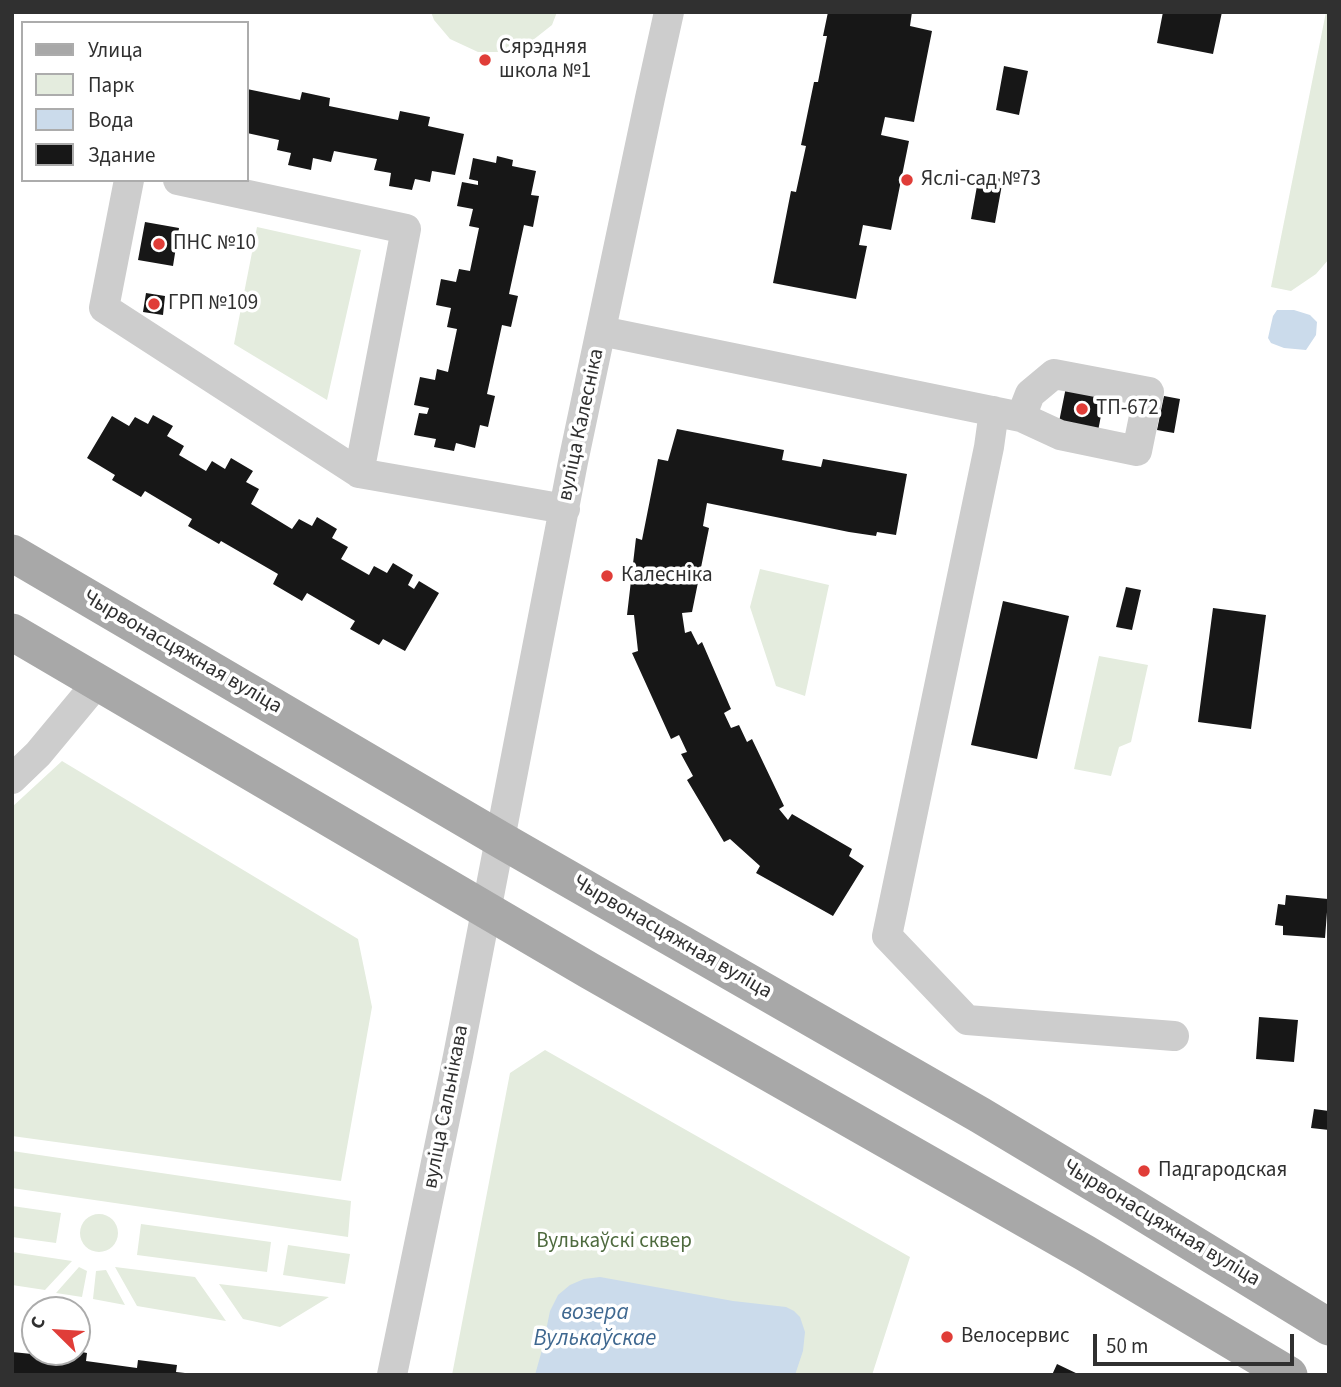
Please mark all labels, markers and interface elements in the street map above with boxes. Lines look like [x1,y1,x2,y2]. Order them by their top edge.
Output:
legend [21,21,248,182]
text: Улица [88,35,143,65]
place label: Сярэдняя школа №1 [499,35,591,85]
marker: Сярэдняя школа №1 [477,52,493,68]
text: Парк [88,70,134,100]
text: Вода [88,105,134,135]
text: Здание [88,140,156,170]
place label: Яслі-сад №73 [921,167,1041,193]
marker: Яслі-сад №73 [899,172,915,188]
place label: ПНС №10 [173,231,256,257]
marker: ПНС №10 [151,236,167,252]
place label: ГРП №109 [168,291,258,317]
marker: ГРП №109 [146,296,162,312]
street label: вуліца Калесніка [554,347,610,503]
place label: ТП-672 [1096,396,1159,422]
marker: ТП-672 [1074,401,1090,417]
place label: Калесніка [621,563,713,589]
marker: Калесніка [599,568,615,584]
street label: Чырвонасцяжная вуліца [78,586,286,720]
street label: Чырвонасцяжная вуліца [568,871,776,1005]
street label: вуліца Сальнікава [419,1023,475,1191]
street label: Чырвонасцяжная вуліца [1058,1155,1264,1293]
place label: Падгародская [1158,1158,1287,1184]
marker: Падгародская [1136,1163,1152,1179]
park label: Вулькаўскі сквер [536,1229,692,1255]
north arrow [21,1296,91,1366]
water label: возера Вулькаўскае [534,1300,656,1354]
text: С [24,1313,53,1334]
scale bar [1096,1320,1297,1364]
place label: Велосервис [961,1324,1070,1350]
marker: Велосервис [939,1329,955,1345]
text: 50 m [1106,1331,1148,1361]

